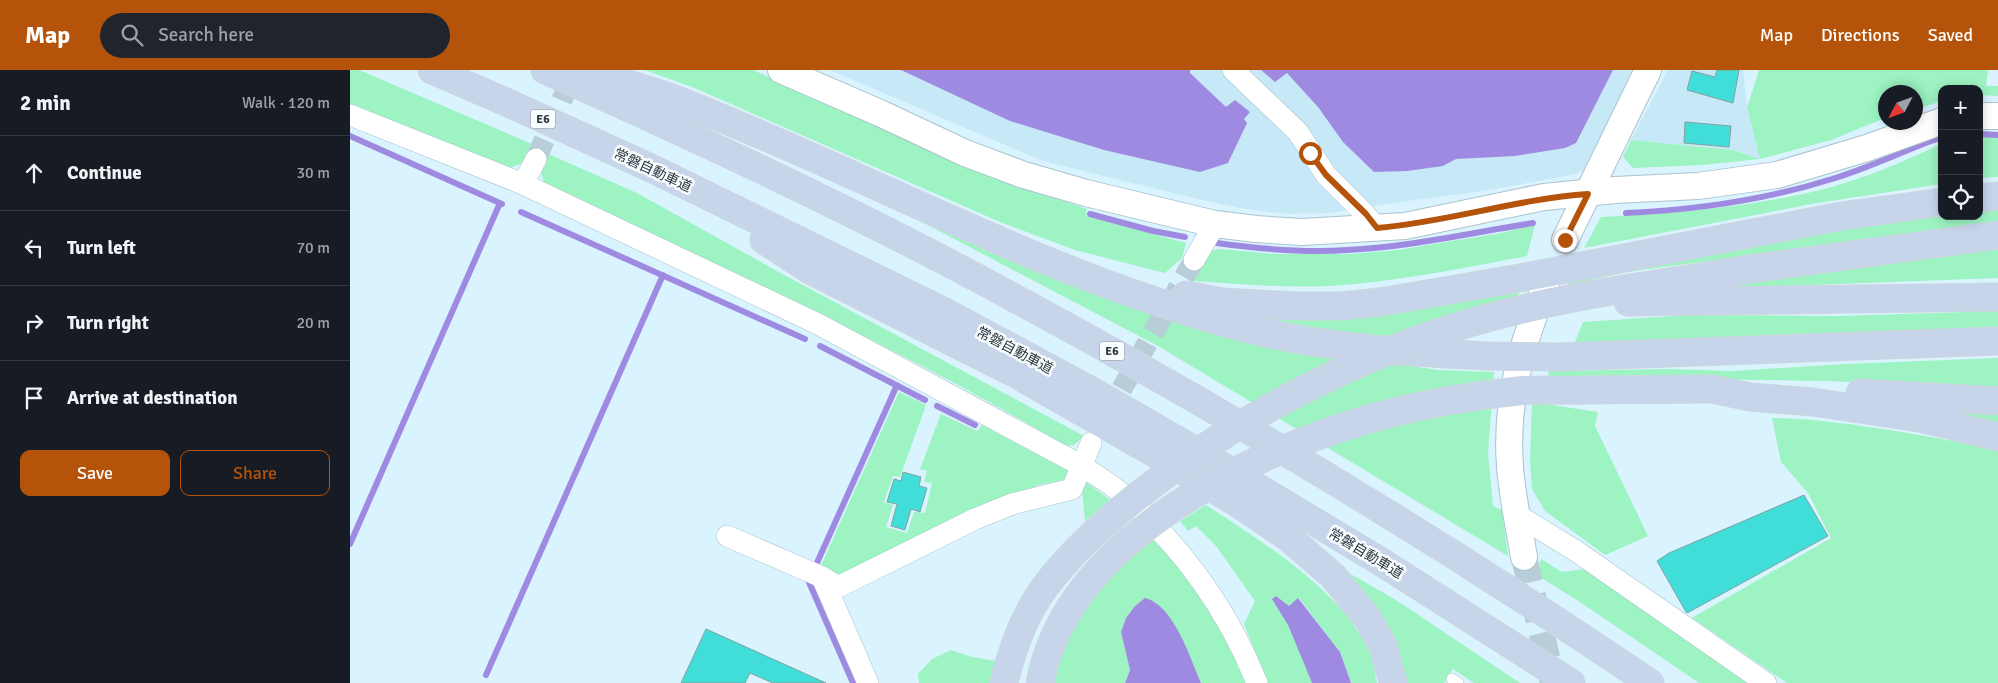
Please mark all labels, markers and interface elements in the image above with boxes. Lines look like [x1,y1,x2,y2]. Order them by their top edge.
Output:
search box [100,13,450,58]
text: Map [25,20,70,50]
icon: search [118,21,146,49]
text: Search here [158,23,254,47]
text: Map [1760,24,1793,46]
text: Directions [1821,24,1900,46]
text: Saved [1928,24,1973,46]
north arrow [1878,85,1923,130]
map controls [1938,85,1983,220]
button: + [1938,85,1983,130]
text: 2 min [20,90,71,116]
text: Walk · 120 m [242,93,330,113]
road number: E6 [530,110,556,129]
button: − [1938,130,1983,175]
route start [1299,142,1322,165]
street label: 常磐自動車道 [611,145,694,196]
icon: ahead [20,159,48,187]
text: Continue [67,161,142,185]
text: 30 m [296,163,330,183]
button: locate [1938,175,1983,220]
route end [1554,229,1577,252]
icon: left [20,234,48,262]
text: Turn left [67,236,136,260]
text: 70 m [296,238,330,258]
icon: right [20,309,48,337]
text: Turn right [67,311,149,335]
text: 20 m [296,313,330,333]
street label: 常磐自動車道 [974,323,1056,378]
road number: E6 [1100,342,1124,360]
icon: arrive [20,384,48,412]
text: Arrive at destination [67,386,238,410]
button: Save [20,450,170,496]
button: Share [180,450,330,496]
street label: 常磐自動車道 [1325,525,1406,582]

